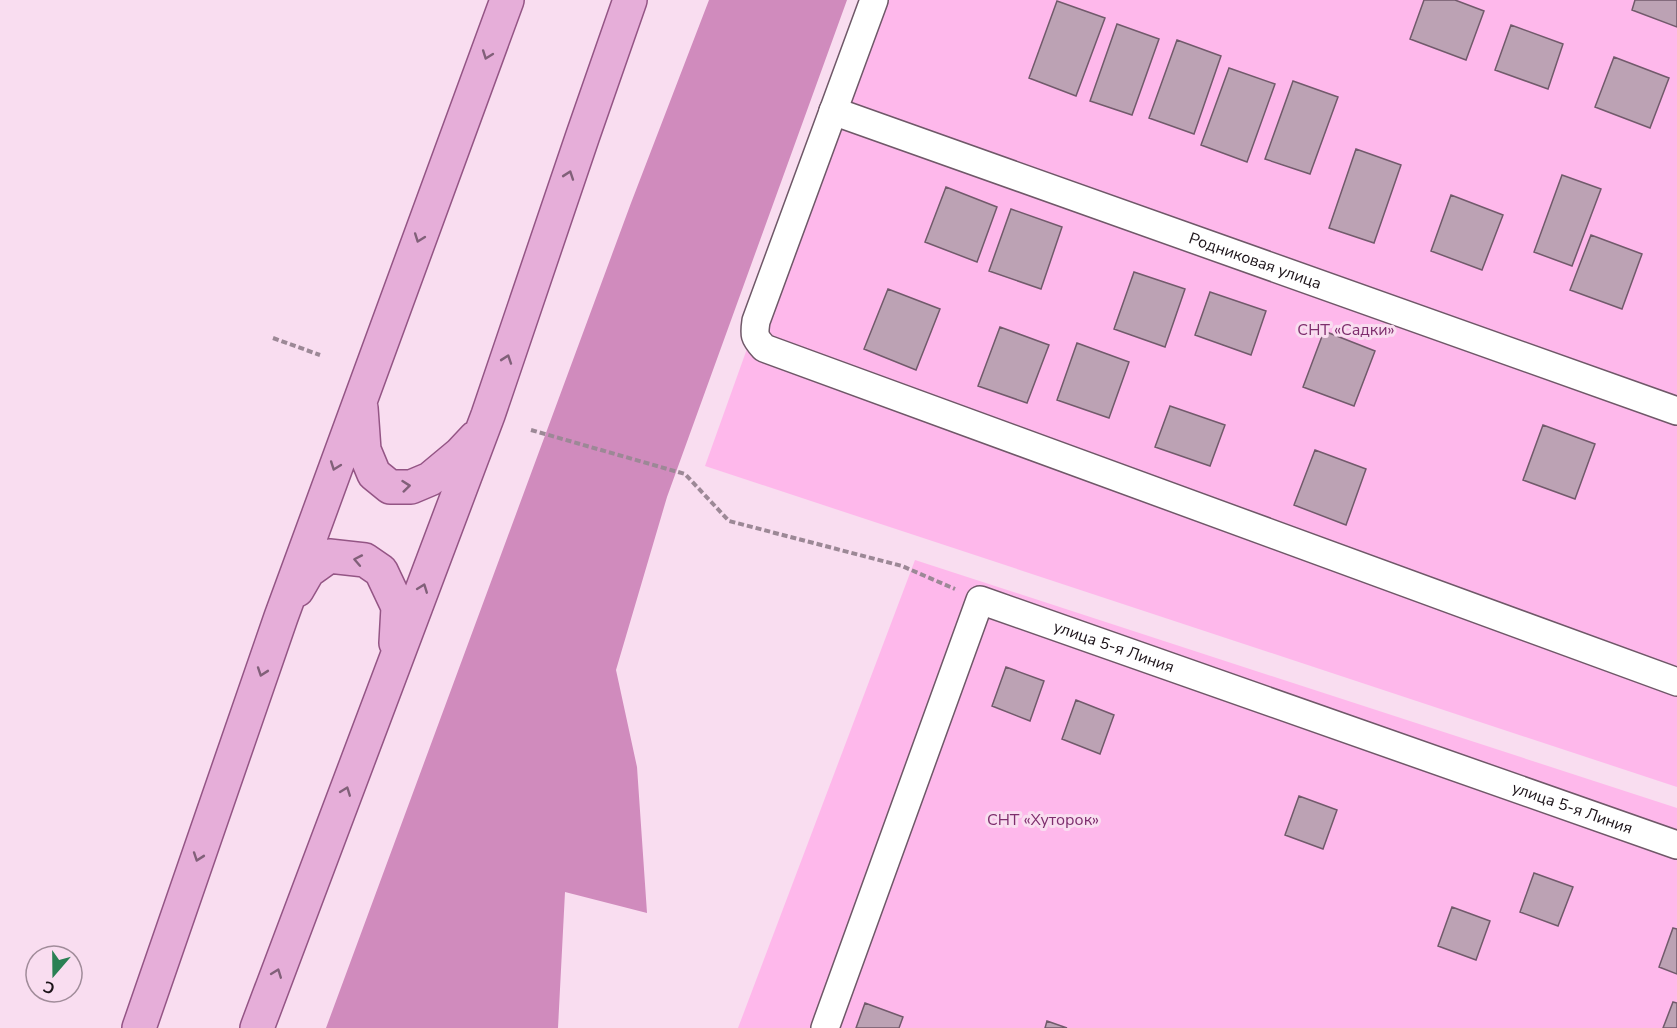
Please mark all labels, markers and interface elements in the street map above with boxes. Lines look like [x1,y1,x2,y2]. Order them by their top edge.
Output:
one-way arrow [481,49,494,60]
one-way arrow [562,170,575,181]
street label: Родниковая улица [1186,227,1325,295]
one-way arrow [414,232,427,243]
park label: СНТ «Садки» [1297,319,1395,341]
one-way arrow [500,354,512,365]
one-way arrow [330,460,343,471]
one-way arrow [401,480,411,493]
one-way arrow [353,554,363,567]
one-way arrow [415,583,428,594]
street label: улица 5-я Линия [1050,616,1177,678]
one-way arrow [256,666,269,677]
street label: улица 5-я Линия [1509,777,1636,840]
one-way arrow [339,786,351,797]
park label: СНТ «Хуторок» [987,809,1099,831]
one-way arrow [193,851,206,862]
north arrow [24,944,84,1004]
one-way arrow [270,968,283,979]
text: С [40,975,58,999]

